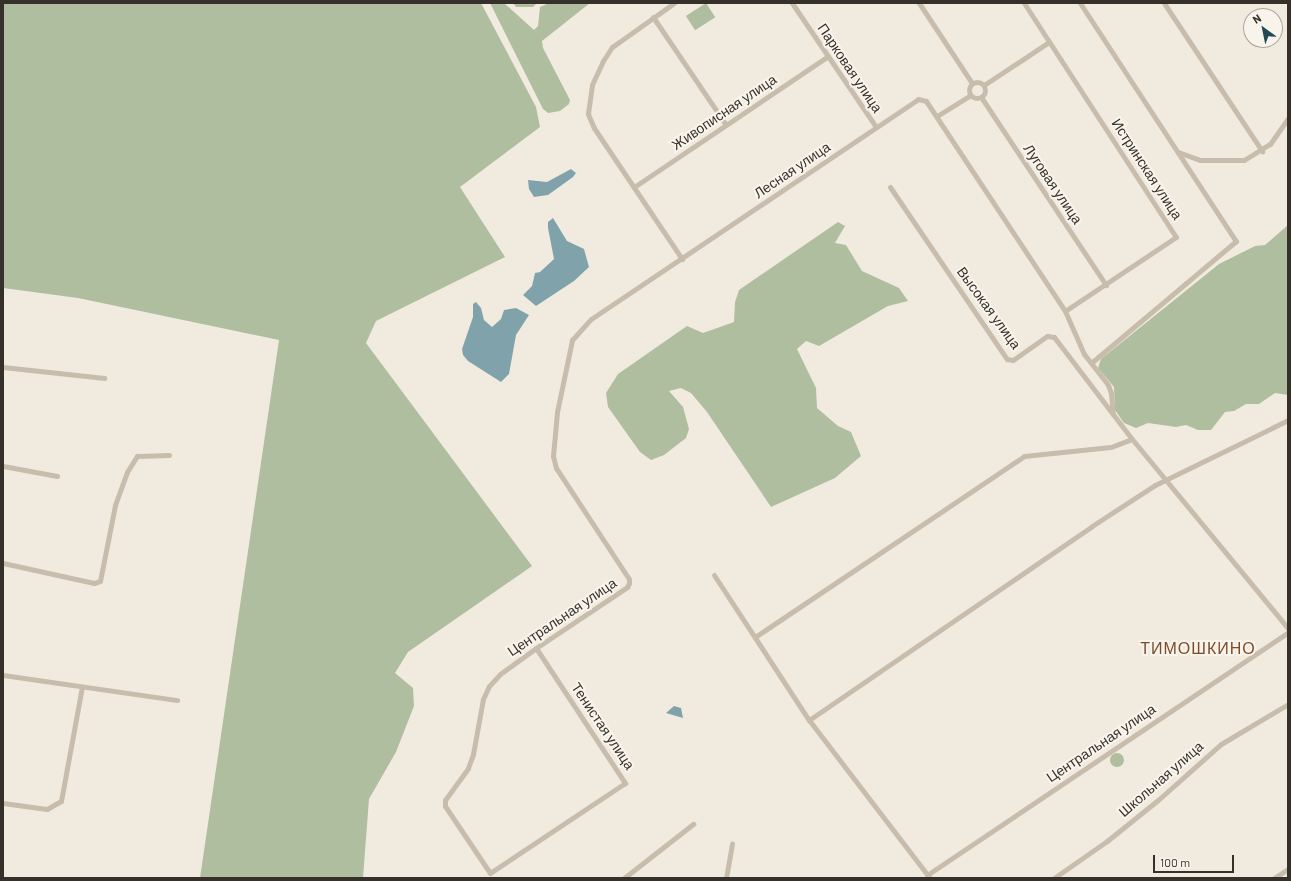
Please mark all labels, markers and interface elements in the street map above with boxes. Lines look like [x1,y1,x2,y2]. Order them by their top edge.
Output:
north arrow [1243,8,1283,48]
text: N [1250,11,1263,26]
street label: Парковая улица [814,20,886,116]
street label: Живописная улица [668,71,780,153]
street label: Истринская улица [1108,115,1186,223]
street label: Лесная улица [751,138,833,202]
street label: Луговая улица [1020,141,1086,227]
street label: Высокая улица [954,264,1024,352]
street label: Центральная улица [504,574,620,660]
district label: ТИМОШКИНО [1140,638,1256,658]
street label: Тенистая улица [568,679,638,773]
street label: Центральная улица [1043,700,1159,786]
street label: Школьная улица [1115,738,1207,820]
scale bar [1155,847,1236,873]
text: 100 m [1160,855,1190,869]

